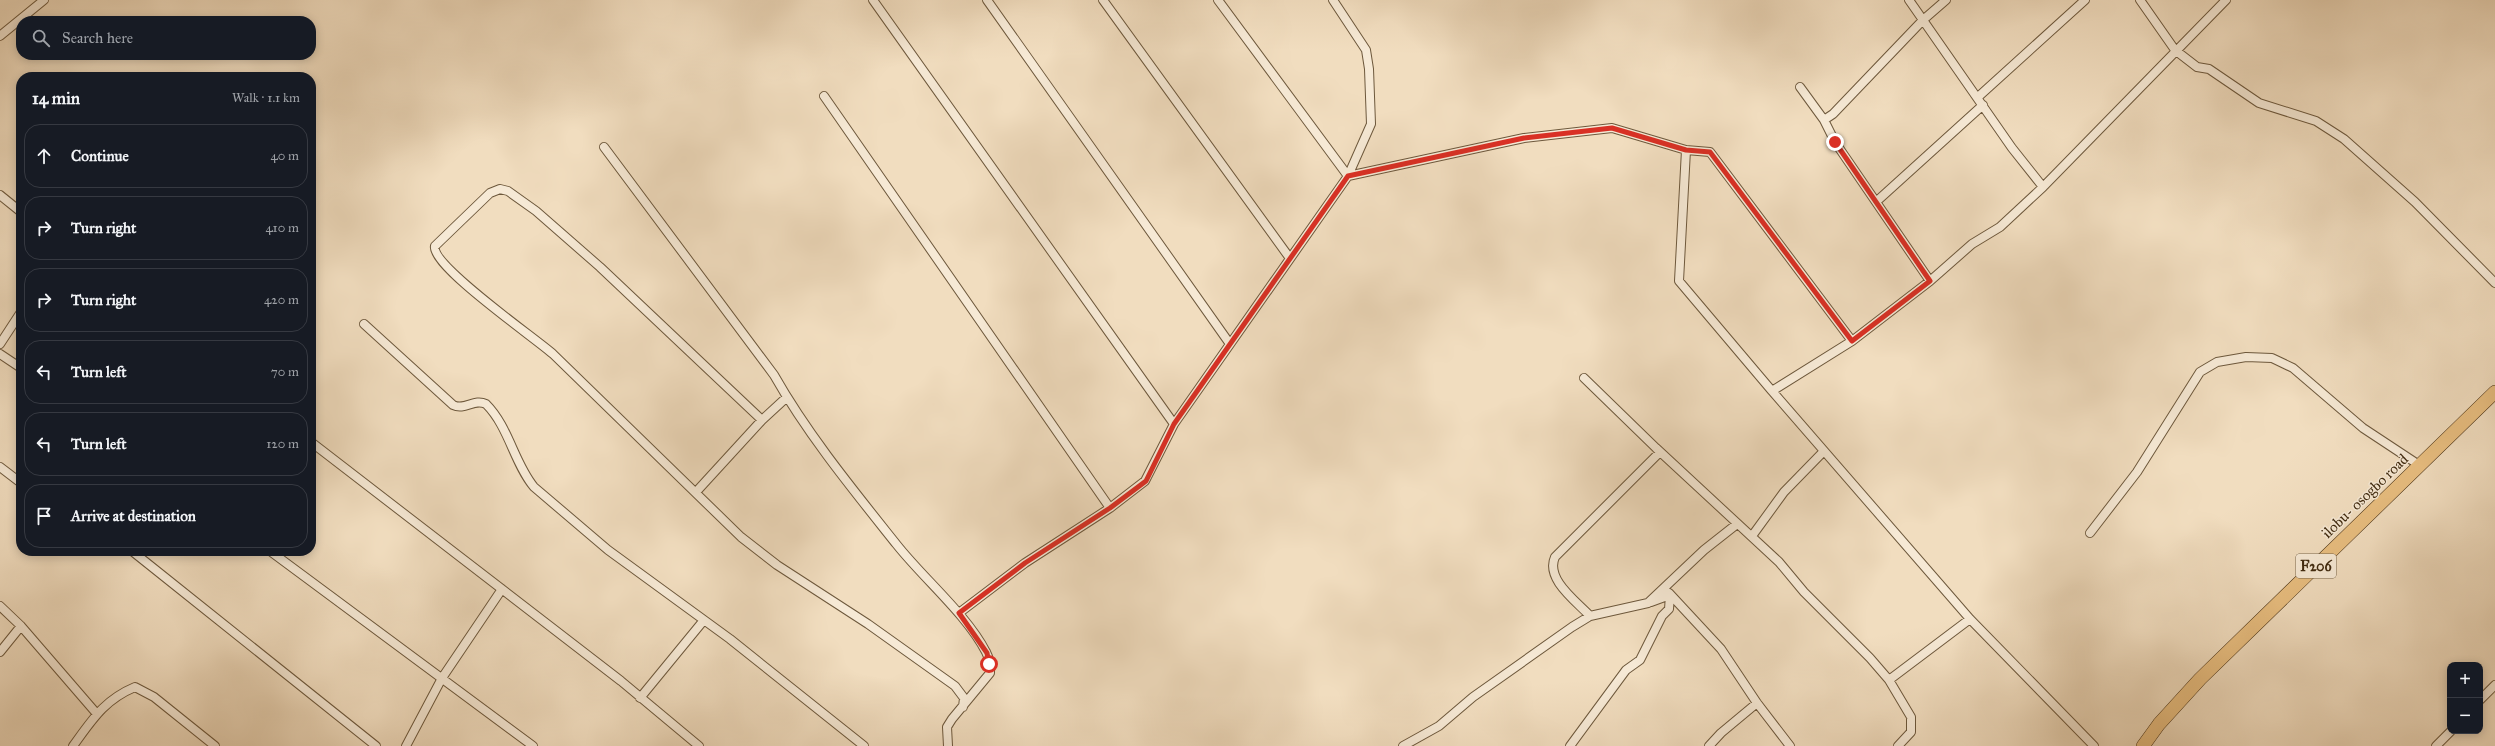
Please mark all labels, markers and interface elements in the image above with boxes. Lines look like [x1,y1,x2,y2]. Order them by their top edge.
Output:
search box [16,16,316,60]
icon: search [30,27,52,49]
text: Search here [62,29,133,47]
text: 14 min [32,88,80,109]
text: Walk · 1.1 km [232,90,300,106]
route end [1826,133,1844,151]
icon: ahead [33,145,55,167]
text: Continue [71,147,129,165]
text: 40 m [270,148,299,164]
icon: right [33,217,55,239]
text: Turn right [71,219,136,237]
text: 410 m [265,220,299,236]
icon: right [33,289,55,311]
text: Turn right [71,291,136,309]
text: 420 m [264,292,299,308]
icon: left [33,361,55,383]
text: Turn left [71,363,127,381]
text: 70 m [271,364,299,380]
icon: left [33,433,55,455]
text: Turn left [71,435,127,453]
text: 120 m [266,436,299,452]
street label: ilobu- osogbo road [2318,450,2412,542]
icon: arrive [33,505,55,527]
text: Arrive at destination [71,507,196,525]
road number: F206 [2296,554,2336,578]
route start [980,655,998,673]
map controls [2447,662,2483,734]
button: + [2447,662,2483,698]
button: − [2447,698,2483,734]

